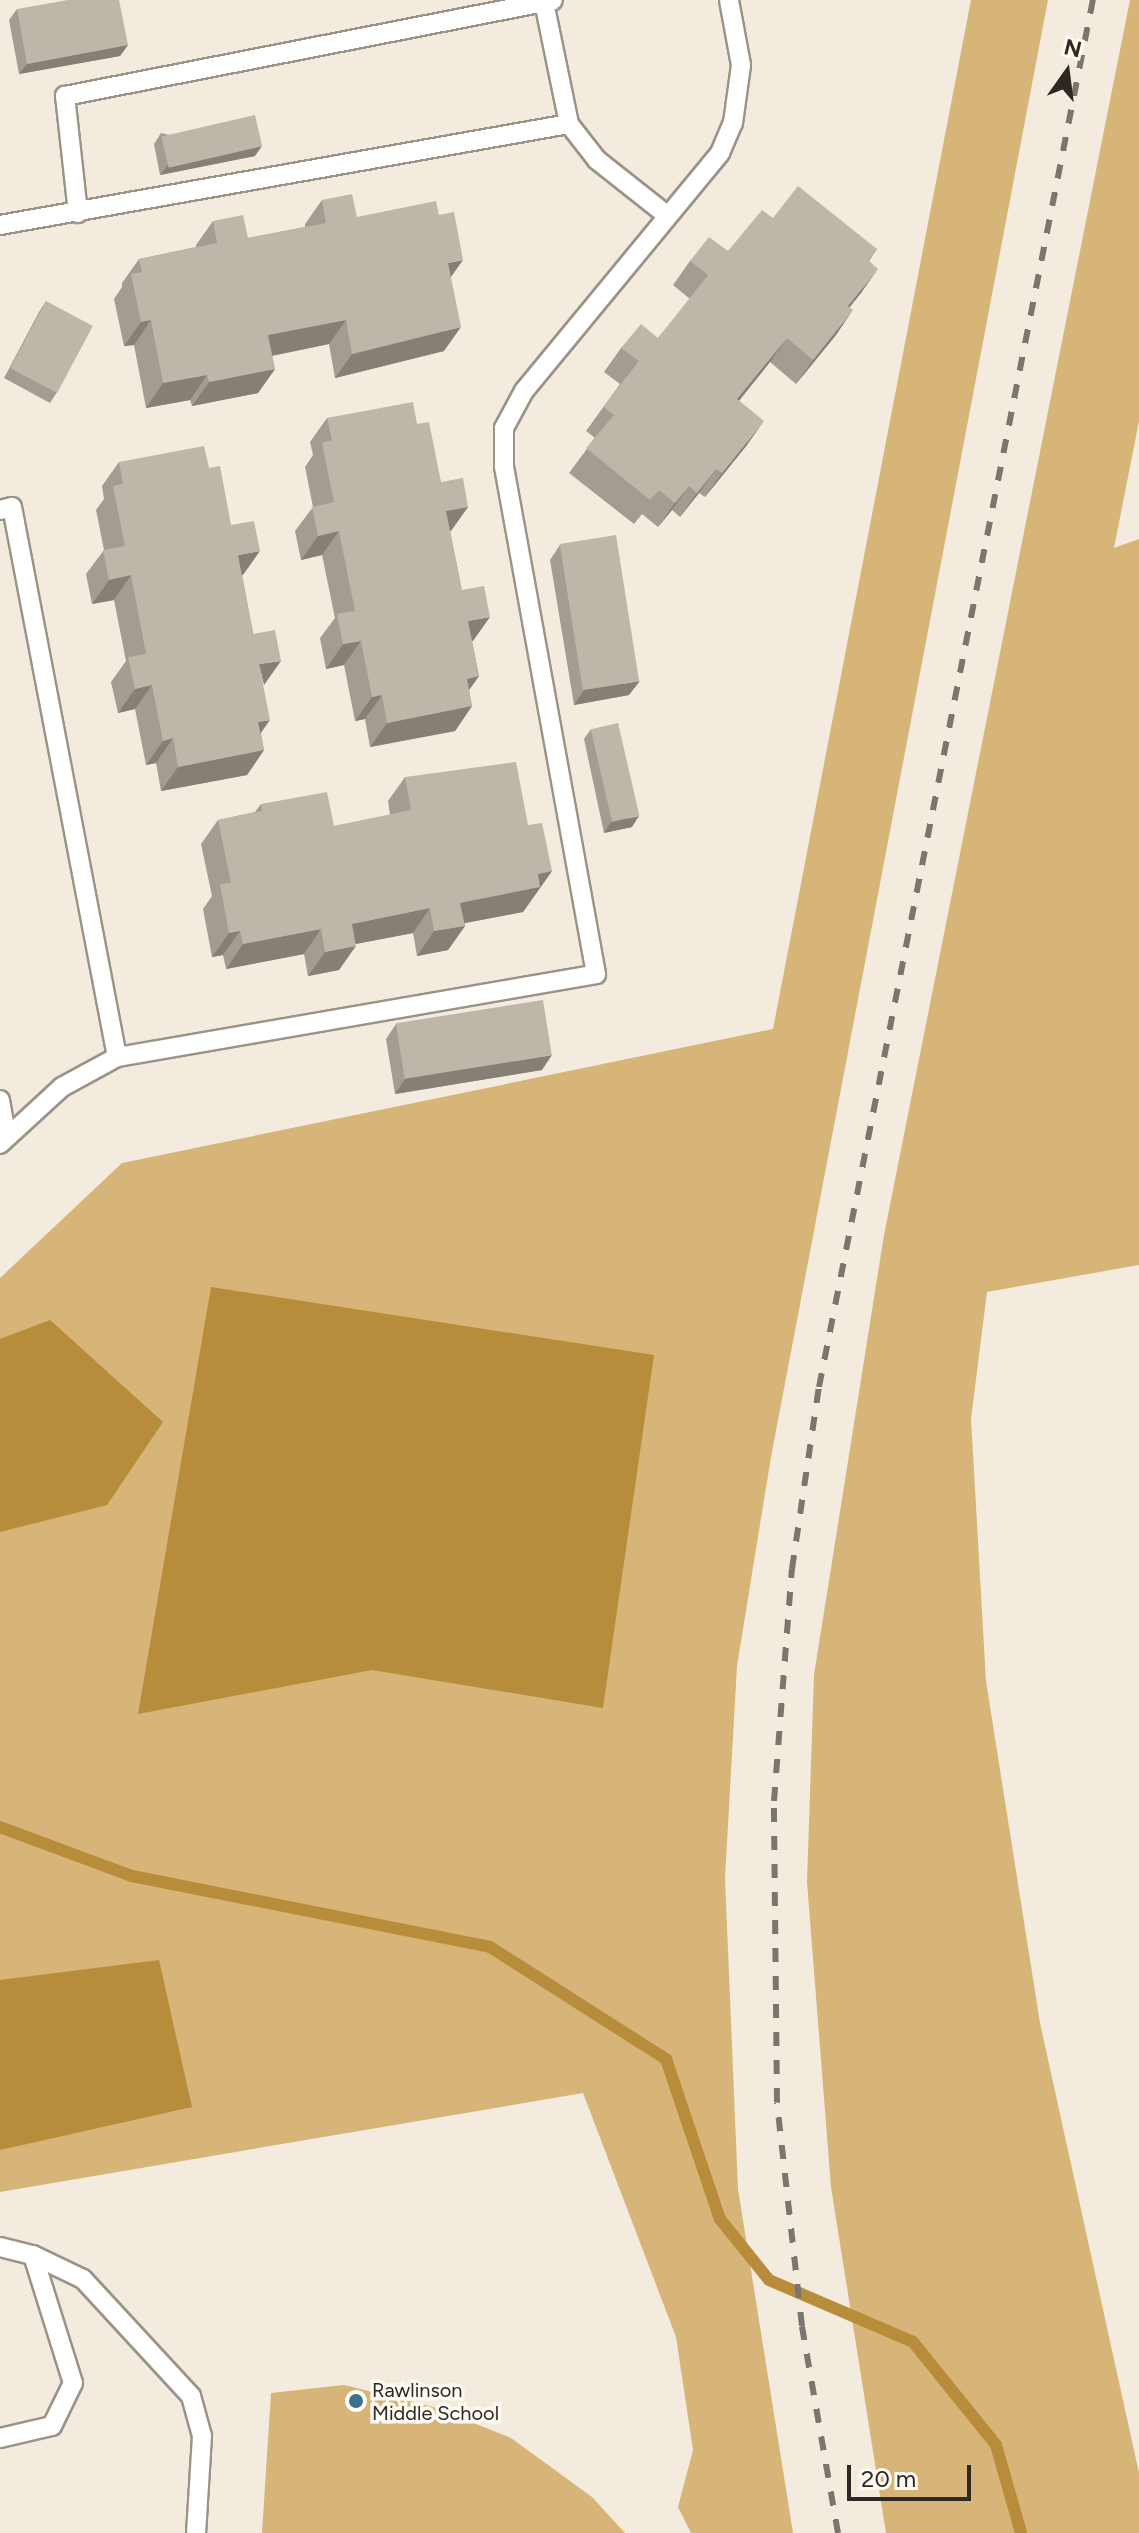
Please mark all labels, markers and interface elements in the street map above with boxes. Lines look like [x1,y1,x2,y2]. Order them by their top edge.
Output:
north arrow [1027,32,1107,112]
text: N [1061,33,1084,63]
place label: Rawlinson Middle School [372,2378,499,2425]
marker: Rawlinson Middle School [347,2392,365,2410]
scale bar [851,2449,975,2499]
text: 20 m [861,2464,916,2493]

